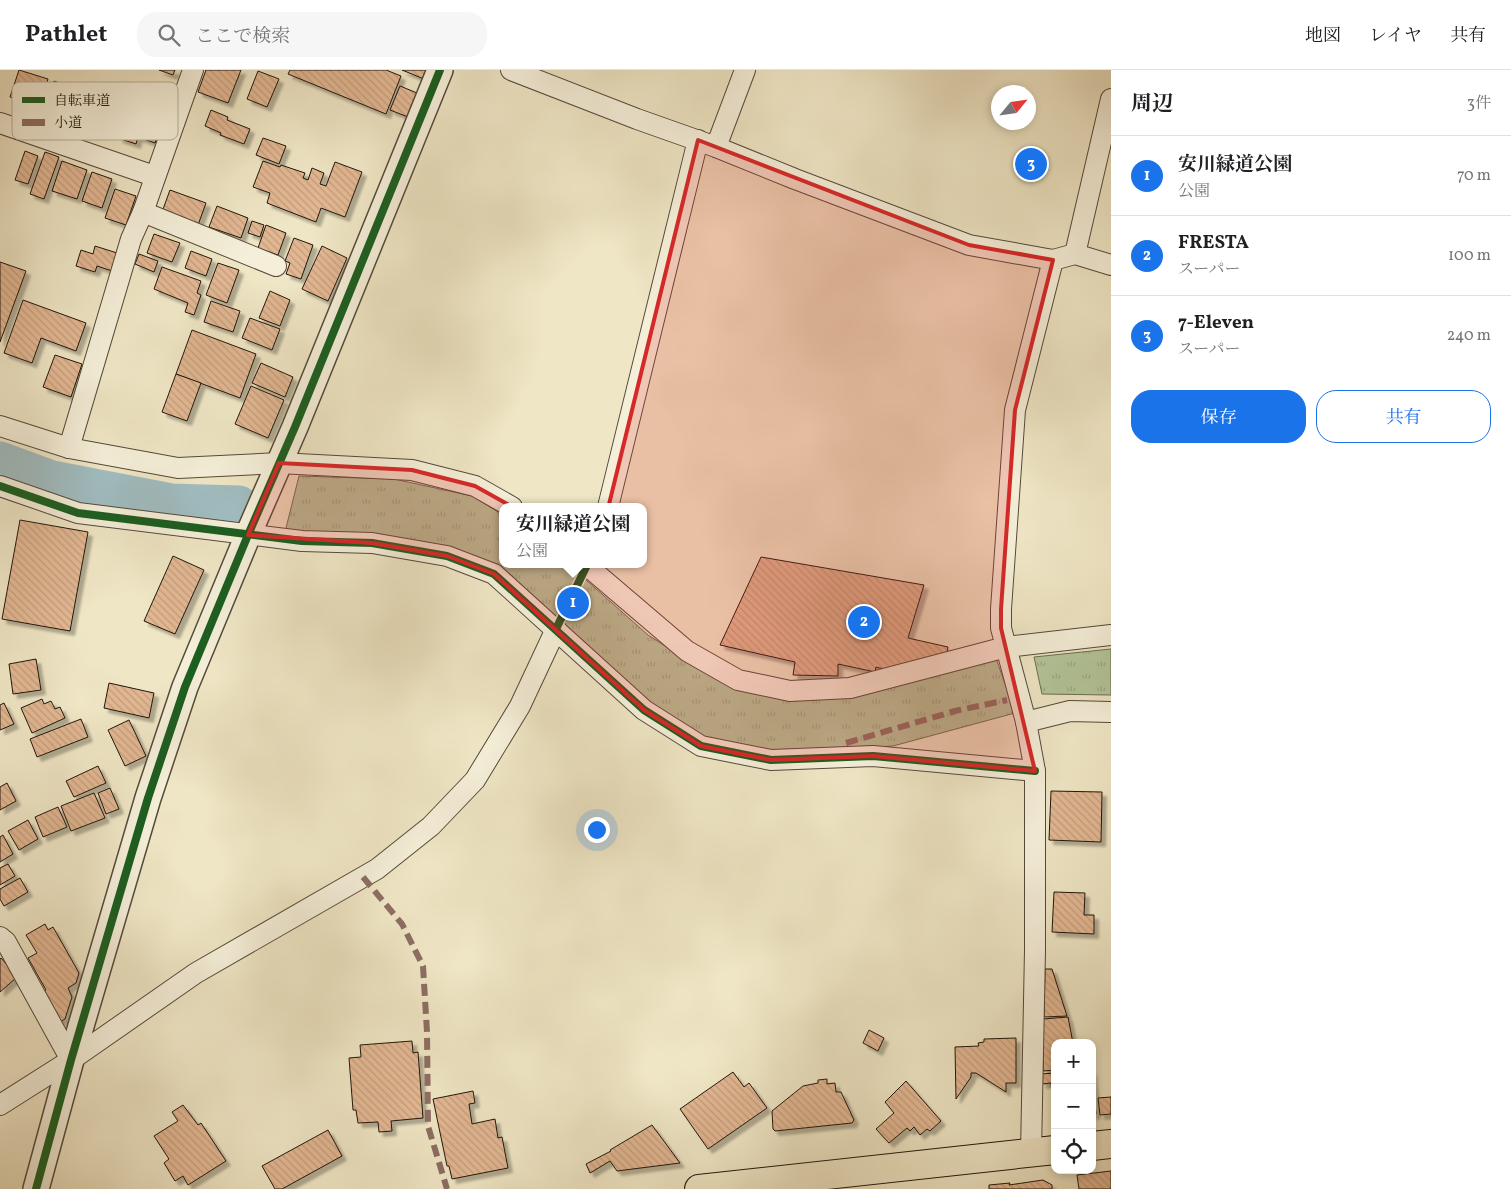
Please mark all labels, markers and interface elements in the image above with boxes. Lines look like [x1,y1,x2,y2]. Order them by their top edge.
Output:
search box [137,12,487,57]
text: Pathlet [25,18,107,52]
icon: search [155,21,183,49]
text: ここで検索 [195,24,290,50]
text: 地図 [1305,24,1341,49]
text: レイヤ [1369,24,1422,49]
text: 共有 [1450,24,1486,49]
legend [12,82,178,140]
north arrow [991,85,1036,130]
text: 周辺 [1131,90,1173,119]
text: 自転車道 [54,92,110,111]
text: 3件 [1467,93,1491,115]
text: 小道 [54,114,82,133]
pin: 3 [1015,145,1047,183]
text: 安川緑道公園 [1178,152,1292,178]
text: 1 [1144,165,1150,187]
text: 70 m [1457,165,1491,187]
text: 公園 [1178,181,1210,203]
text: FRESTA [1178,230,1249,256]
text: 2 [1143,245,1151,267]
text: 100 m [1448,245,1491,267]
text: スーパー [1178,259,1240,281]
text: 7-Eleven [1178,310,1254,336]
text: 3 [1143,325,1151,347]
text: 240 m [1447,325,1491,347]
text: スーパー [1178,339,1240,361]
button: 保存 [1131,390,1306,443]
button: 共有 [1316,390,1491,443]
popup [499,503,647,568]
text: 安川緑道公園 [516,512,630,538]
text: 公園 [516,541,548,563]
pin: 1 [557,584,589,622]
pin: 2 [848,603,880,641]
your location [584,817,610,843]
map controls [1051,1039,1096,1174]
button: + [1051,1039,1096,1084]
button: − [1051,1084,1096,1129]
button: locate [1051,1129,1096,1174]

